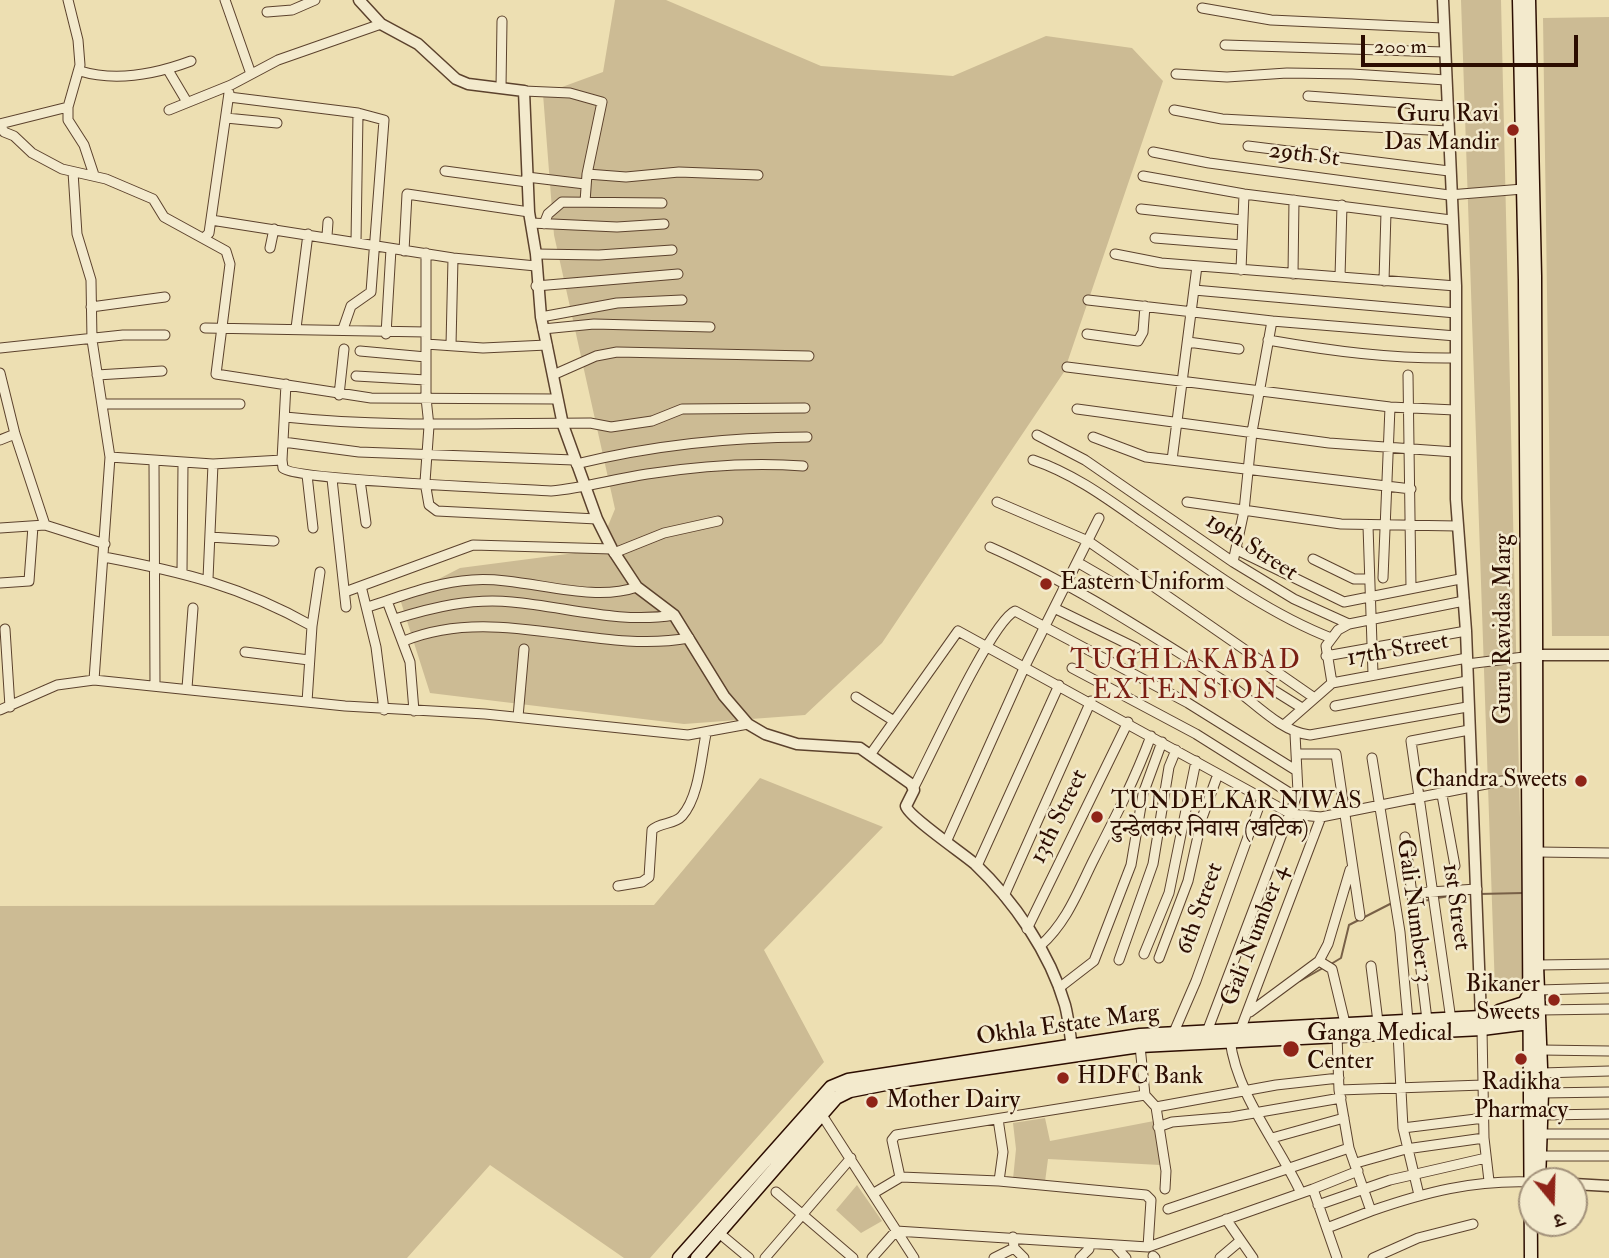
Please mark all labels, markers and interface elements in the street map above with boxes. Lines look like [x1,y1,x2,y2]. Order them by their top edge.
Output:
scale bar [1364,21,1581,65]
text: 200 m [1374,33,1427,60]
place label: Guru Ravi Das Mandir [1384,102,1499,158]
marker: Guru Ravi Das Mandir [1505,122,1521,138]
street label: 29th St [1267,137,1341,175]
street label: 19th Street [1200,508,1302,588]
street label: Guru Ravidas Marg [1491,534,1519,724]
place label: Eastern Uniform [1060,570,1225,598]
marker: Eastern Uniform [1038,576,1054,592]
street label: 17th Street [1345,628,1451,674]
district label: TUGHLAKABAD EXTENSION [1072,646,1300,708]
street label: 13th Street [1025,765,1095,869]
place label: Chandra Sweets [1415,767,1567,795]
marker: Chandra Sweets [1573,773,1589,789]
place label: TUNDELKAR NIWAS टुन्डेलकर निवास (खटिक) [1111,789,1362,845]
marker: TUNDELKAR NIWAS टुन्डेलकर निवास (खटिक) [1089,809,1105,825]
street label: Gali Number 3 [1389,837,1437,985]
street label: 6th Street [1171,859,1231,959]
street label: Gali Number 4 [1216,862,1296,1010]
street label: 1st Street [1435,862,1475,952]
place label: Bikaner Sweets [1466,972,1540,1028]
marker: Bikaner Sweets [1546,992,1562,1008]
street label: Okhla Estate Marg [975,999,1161,1053]
place label: Ganga Medical Center [1307,1021,1453,1077]
marker: Ganga Medical Center [1281,1039,1301,1059]
marker: Radikha Pharmacy [1513,1051,1529,1067]
place label: HDFC Bank [1077,1064,1203,1092]
marker: HDFC Bank [1055,1070,1071,1086]
place label: Radikha Pharmacy [1474,1070,1568,1126]
place label: Mother Dairy [886,1088,1020,1116]
marker: Mother Dairy [864,1094,880,1110]
north arrow [1518,1167,1588,1237]
text: उ [1551,1207,1568,1233]

